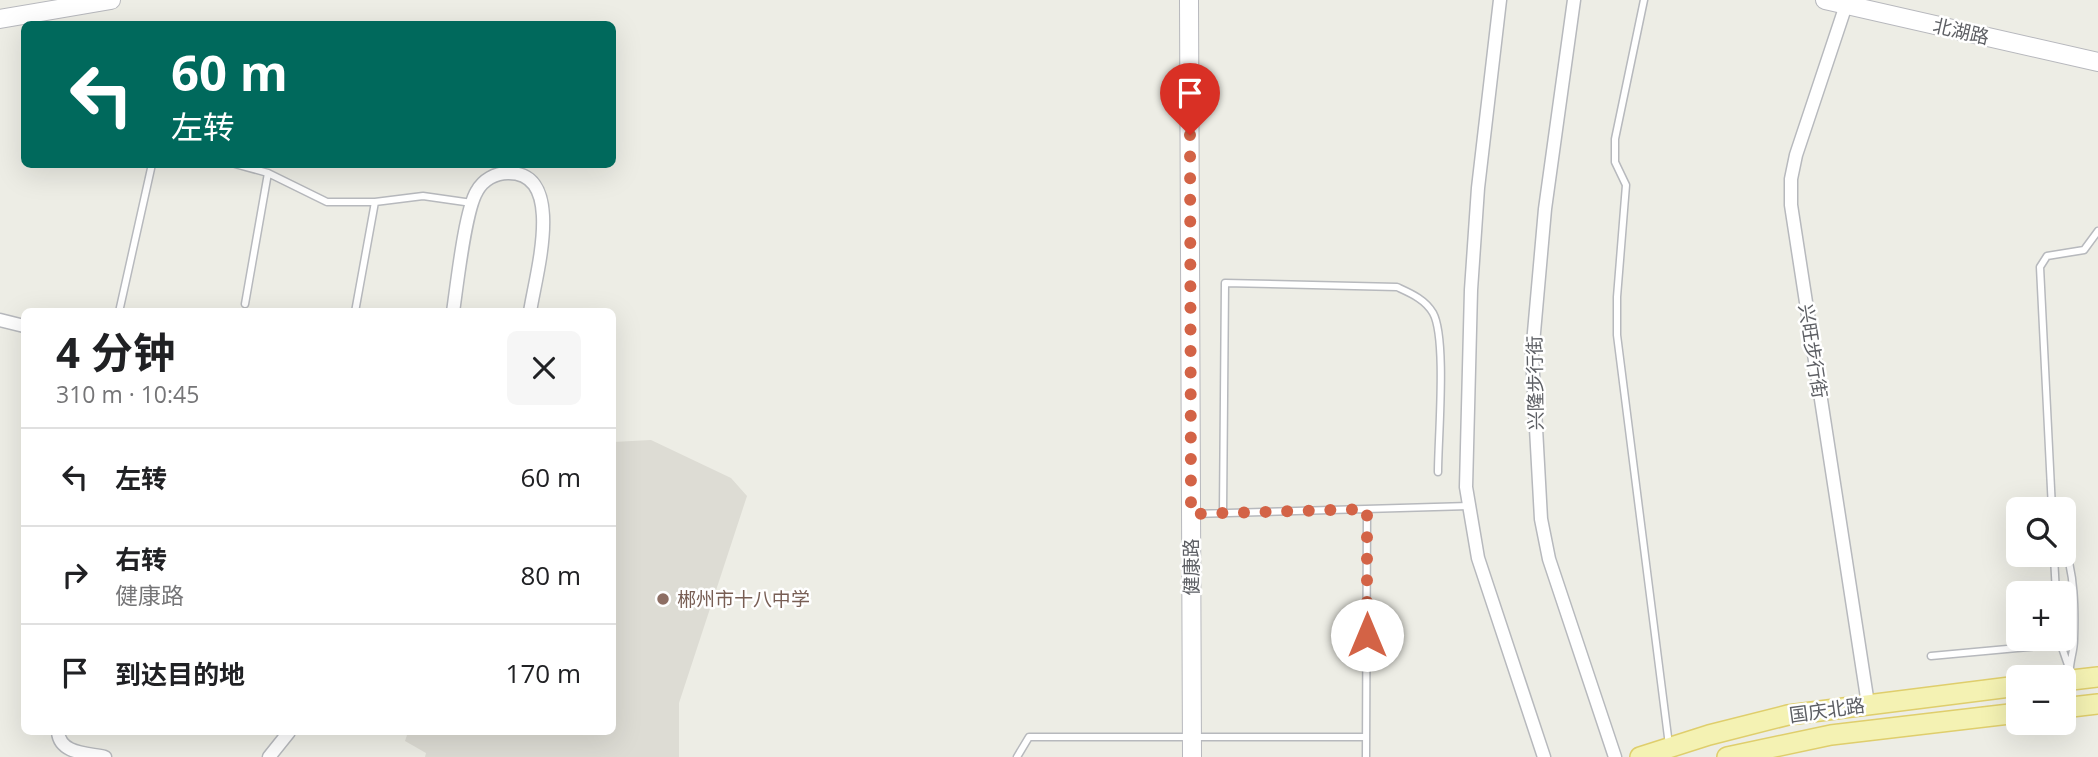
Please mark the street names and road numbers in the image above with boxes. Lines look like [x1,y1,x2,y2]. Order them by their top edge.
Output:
street label: 北湖路 [1930,12,1992,50]
street label: 兴旺步行街 [1793,302,1833,400]
street label: 兴隆步行街 [1521,335,1549,431]
street label: 健康路 [1178,538,1204,596]
street label: 国庆北路 [1788,692,1866,728]

